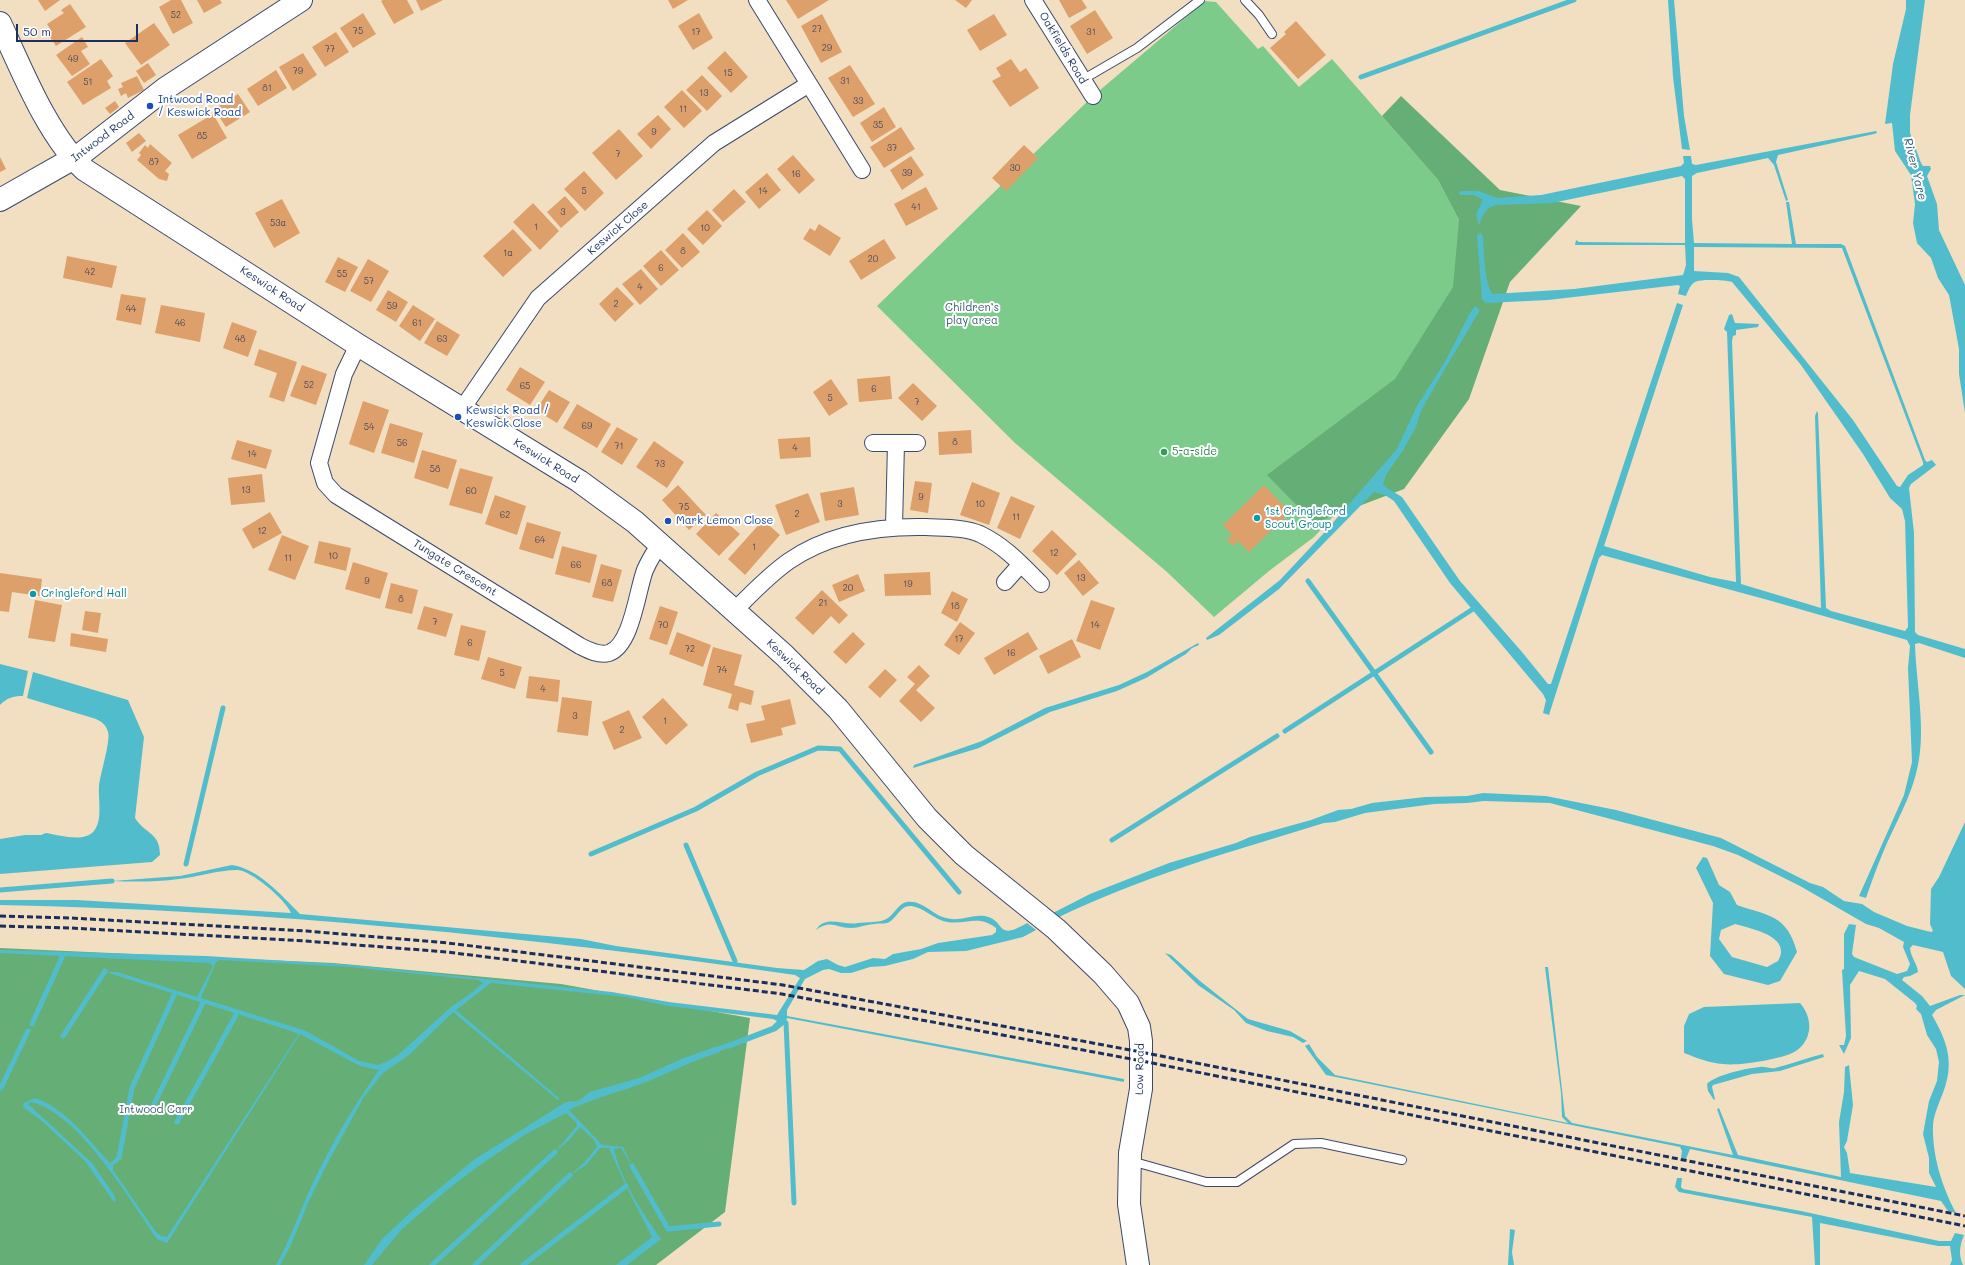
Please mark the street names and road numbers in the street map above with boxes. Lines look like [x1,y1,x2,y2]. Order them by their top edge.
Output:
street label: Oakfields Road [1036,10,1090,86]
street label: Intwood Road [69,109,137,165]
street label: Keswick Close [585,198,651,258]
street label: Keswick Road [237,263,307,315]
street label: Keswick Road [511,436,581,486]
street label: Tungate Crescent [411,537,499,599]
street label: Keswick Road [764,637,826,697]
street label: Low Road [1133,1043,1147,1095]

